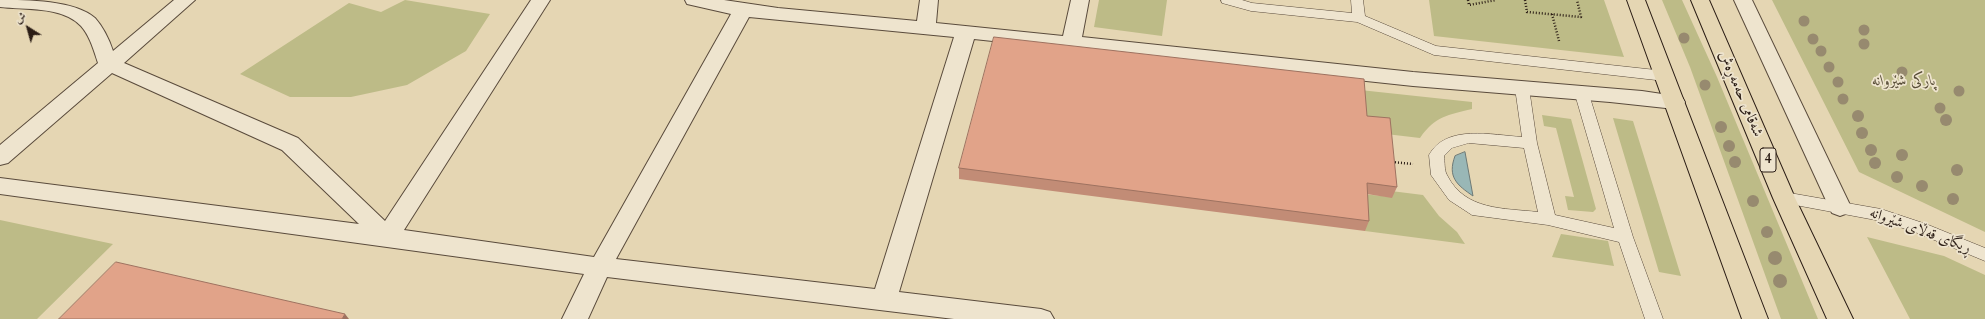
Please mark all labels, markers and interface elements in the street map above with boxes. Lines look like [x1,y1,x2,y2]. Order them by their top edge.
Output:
north arrow [8,8,48,48]
text: ش [12,9,29,27]
street label: شەقامی حەمەڕەش [1714,48,1766,140]
park label: پارکی شێروانە [1872,73,1936,91]
road number: 4 [1760,148,1776,172]
street label: ڕیگای قەڵای شێروانە [1867,204,1973,258]

